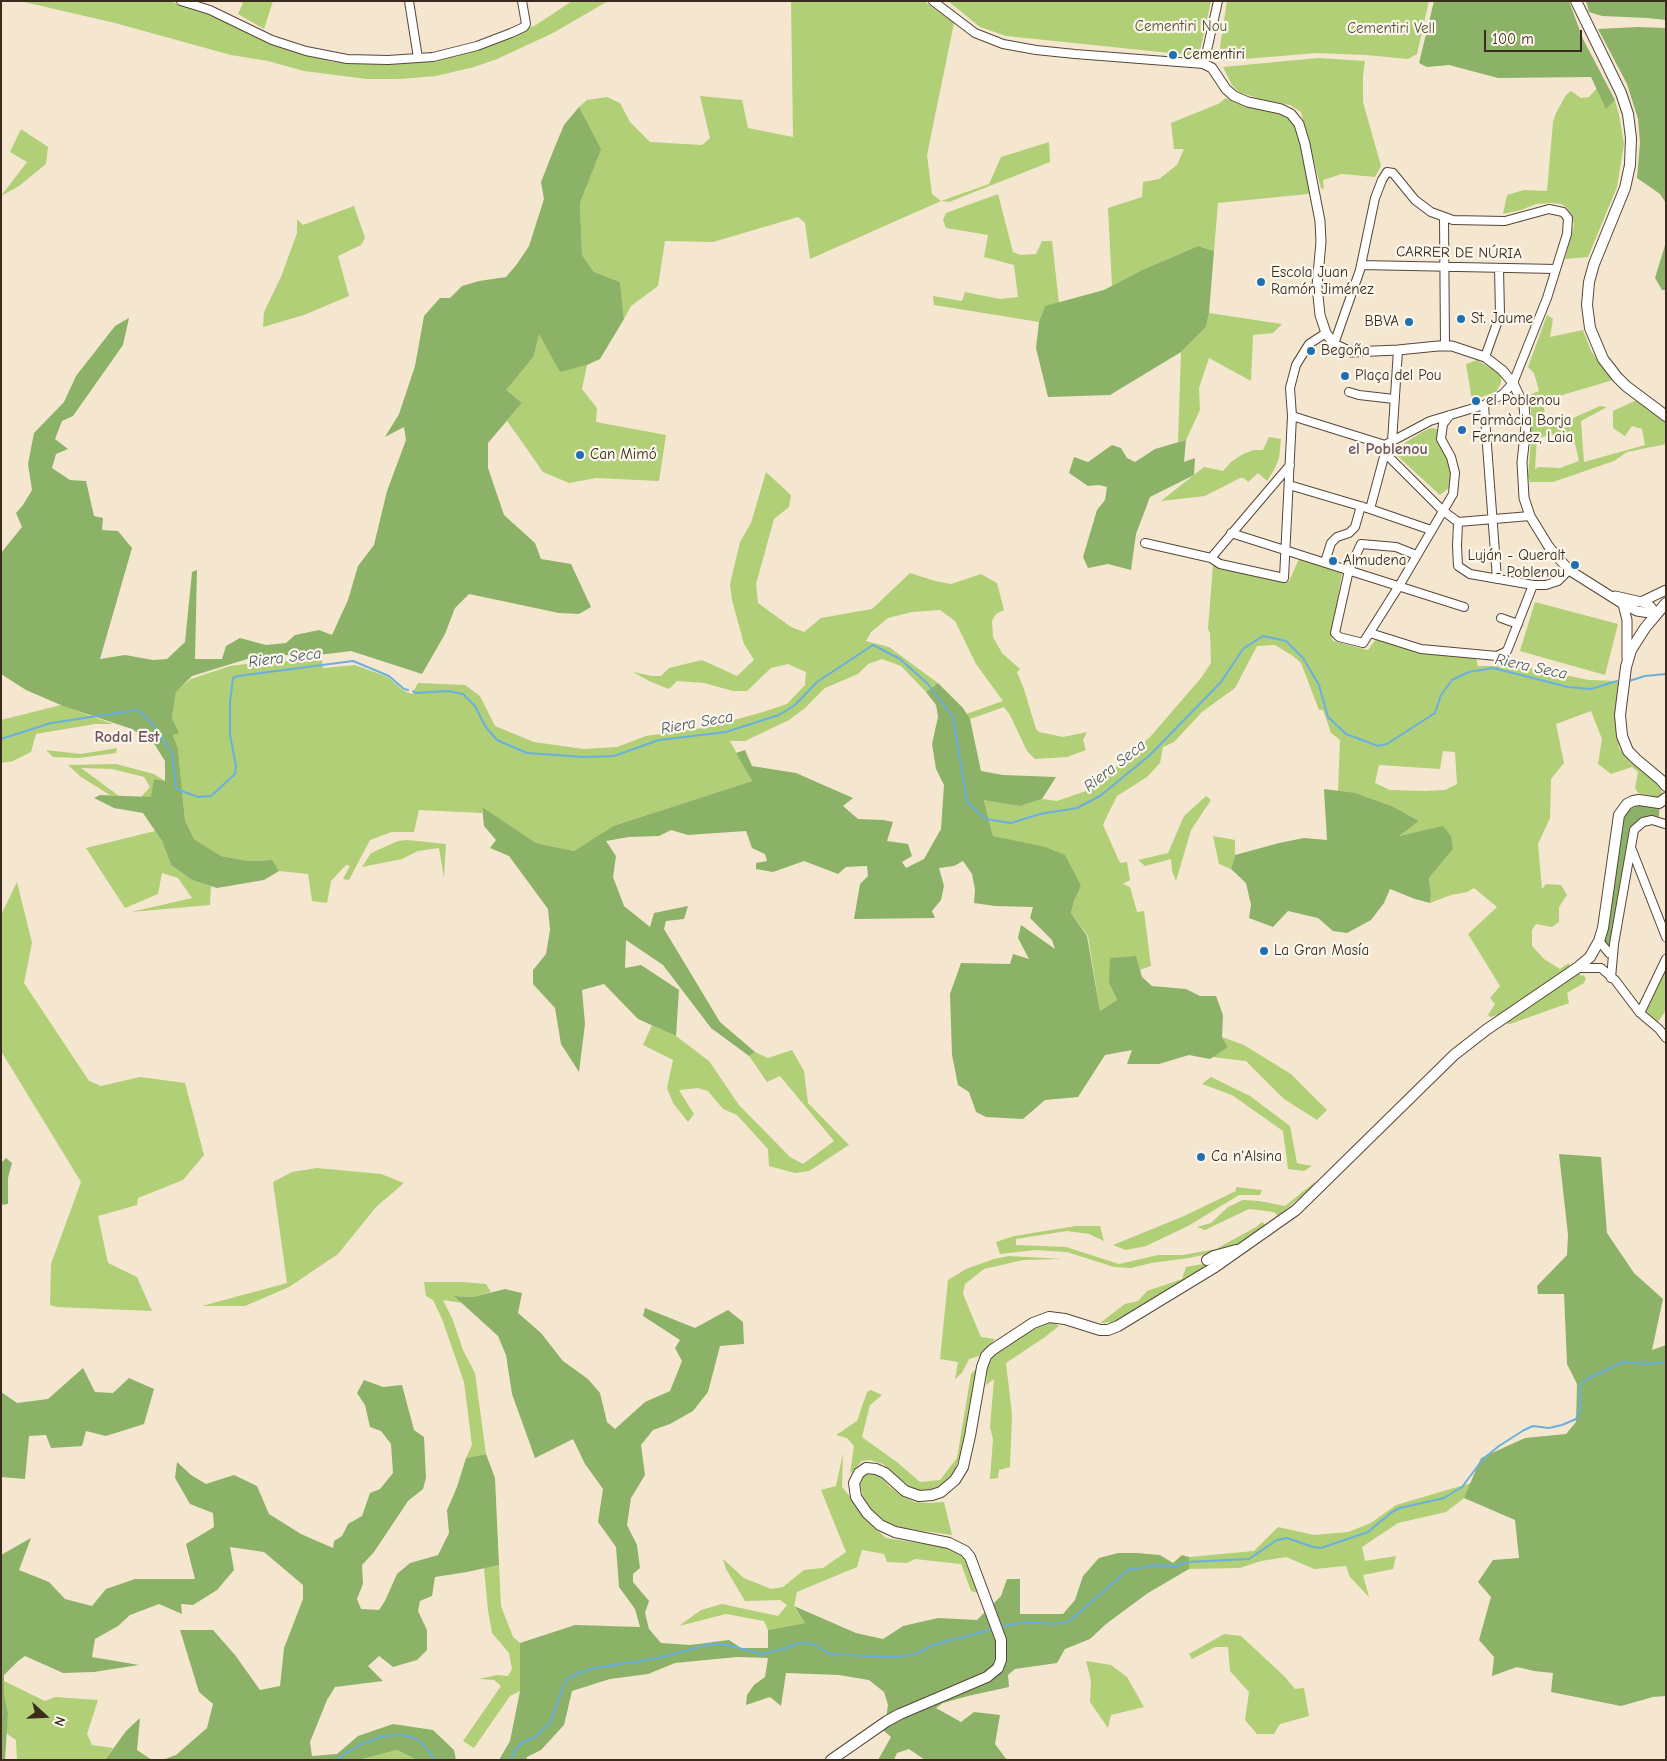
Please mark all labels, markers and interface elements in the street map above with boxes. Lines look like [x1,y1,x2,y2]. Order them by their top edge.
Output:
park label: Cementiri Nou [1135,18,1227,36]
park label: Cementiri Vell [1347,20,1435,38]
scale bar [1487,20,1584,52]
text: 100 m [1492,30,1534,48]
place label: Cementiri [1183,46,1245,64]
marker: Cementiri [1167,49,1179,61]
street label: CARRER DE NÚRIA [1396,243,1522,263]
place label: Escola Juan Ramón Jiménez [1271,264,1374,299]
marker: Escola Juan Ramón Jiménez [1255,276,1267,288]
place label: St. Jaume [1471,310,1533,328]
place label: BBVA [1365,313,1399,331]
marker: St. Jaume [1455,313,1467,325]
marker: BBVA [1403,316,1415,328]
place label: Begoña [1321,342,1370,360]
marker: Begoña [1305,345,1317,357]
place label: Plaça del Pou [1355,367,1442,385]
marker: Plaça del Pou [1339,370,1351,382]
place label: el Poblenou [1486,392,1560,410]
marker: el Poblenou [1470,395,1482,407]
place label: Farmàcia Borja Fernandez, Laia [1472,412,1573,447]
marker: Farmàcia Borja Fernandez, Laia [1456,424,1468,436]
district label: el Poblenou [1348,439,1428,459]
place label: Can Mimó [590,446,657,464]
marker: Can Mimó [574,449,586,461]
place label: Luján - Queralt - Poblenou [1468,547,1565,582]
place label: Almudena [1343,552,1407,570]
marker: Almudena [1327,555,1339,567]
marker: Luján - Queralt - Poblenou [1569,559,1581,571]
water label: Riera Seca [247,644,323,672]
water label: Riera Seca [1493,650,1569,684]
water label: Riera Seca [659,707,735,739]
district label: Rodal Est [94,727,160,747]
water label: Riera Seca [1080,736,1150,796]
place label: La Gran Masía [1274,942,1369,960]
marker: La Gran Masía [1258,945,1270,957]
place label: Ca n'Alsina [1211,1148,1282,1166]
marker: Ca n'Alsina [1195,1151,1207,1163]
north arrow [20,1691,70,1741]
text: N [50,1714,69,1728]

